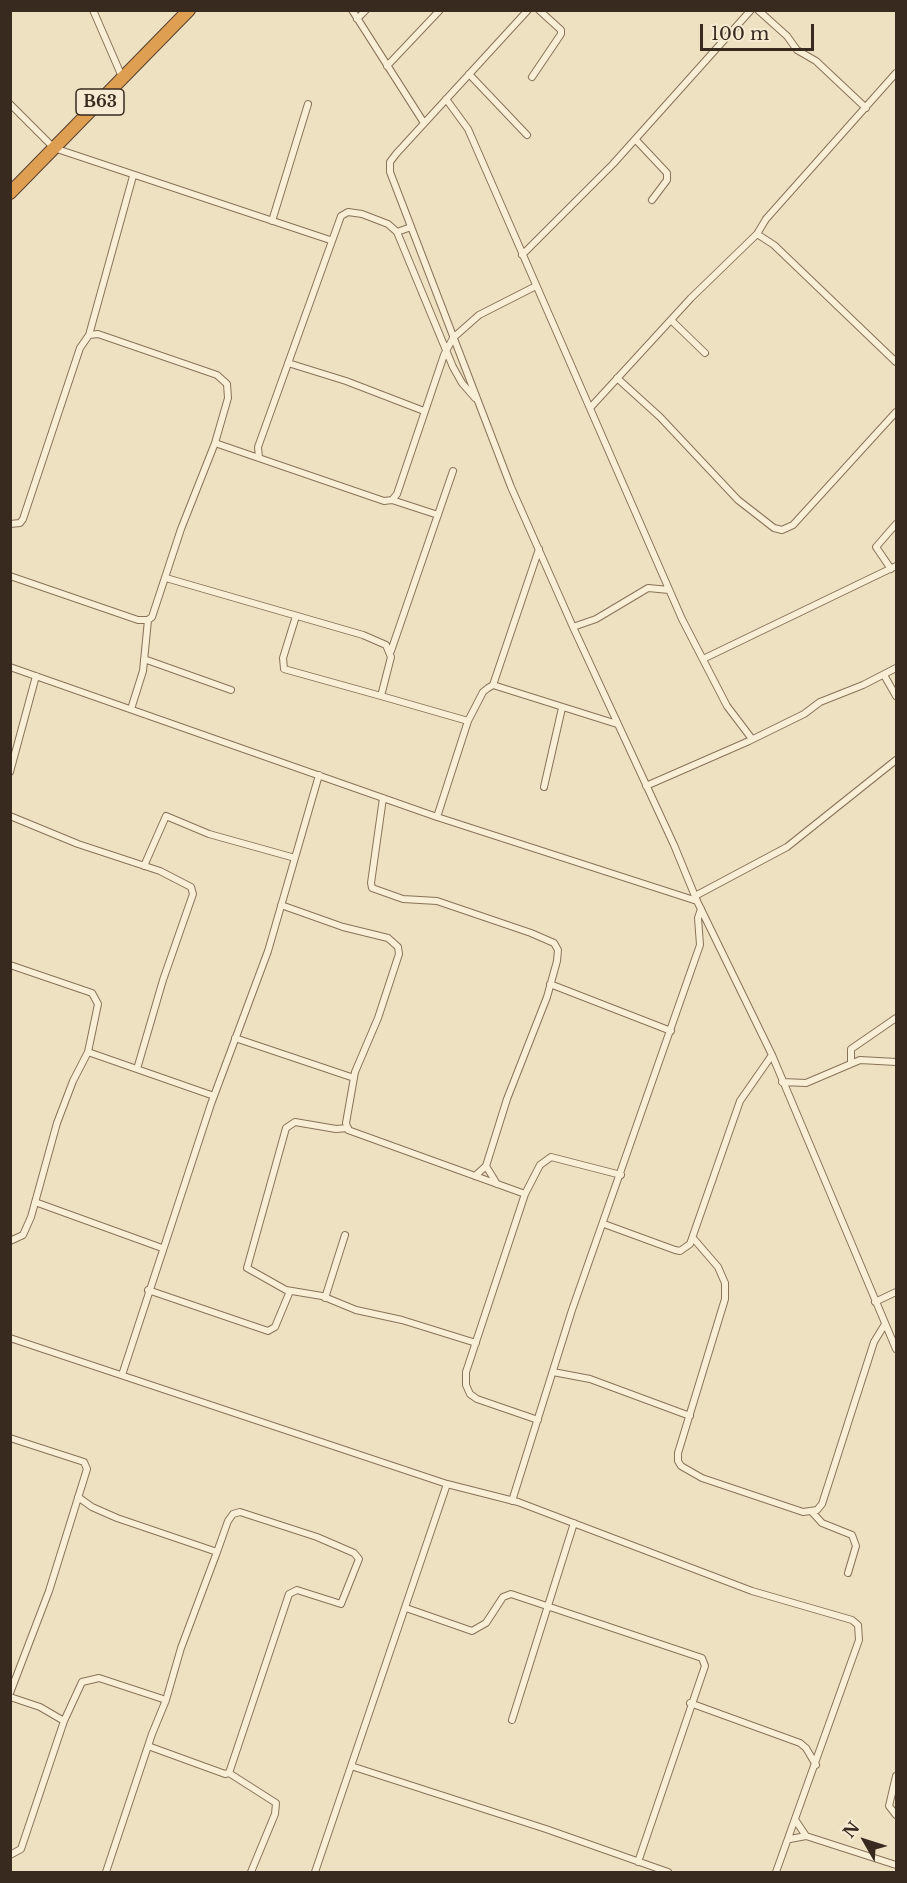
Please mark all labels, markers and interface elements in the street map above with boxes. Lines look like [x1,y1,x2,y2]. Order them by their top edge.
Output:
scale bar [703,12,817,50]
text: 100 m [711,23,769,45]
road number: B63 [76,89,124,115]
north arrow [835,1811,895,1871]
text: N [839,1818,864,1842]

